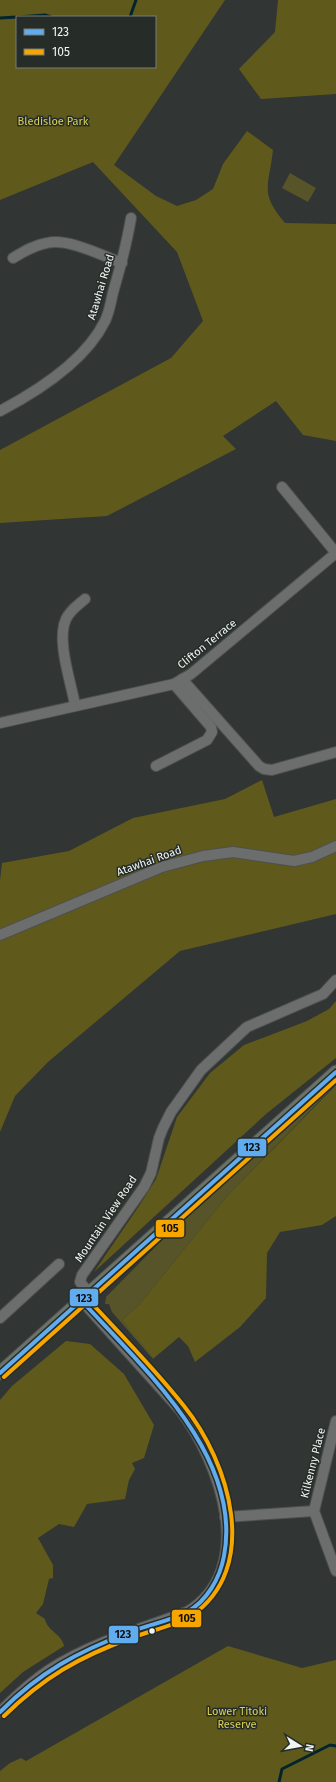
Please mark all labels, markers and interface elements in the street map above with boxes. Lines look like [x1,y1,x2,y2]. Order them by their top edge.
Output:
legend [16,16,156,68]
text: 123 [52,25,69,39]
text: 105 [52,45,70,59]
park label: Bledisloe Park [18,115,89,128]
street label: Atawhai Road [85,253,117,321]
street label: Clifton Terrace [175,616,239,672]
street label: Atawhai Road [115,843,183,879]
line badge: 123 [237,1138,267,1157]
text: 123 [244,1141,261,1154]
street label: Mountain View Road [72,1173,140,1265]
line badge: 105 [155,1219,185,1238]
text: 105 [161,1222,179,1235]
line badge: 123 [69,1288,99,1307]
text: 123 [76,1292,93,1305]
street label: Kilkenny Place [298,1427,328,1499]
line badge: 105 [171,1609,202,1628]
text: 105 [178,1612,196,1625]
line badge: 123 [108,1625,139,1644]
unlabelled marker [147,1626,157,1636]
text: 123 [115,1628,132,1641]
park label: Lower Titoki Reserve [207,1705,267,1731]
north arrow [280,1726,320,1766]
text: N [302,1743,316,1753]

